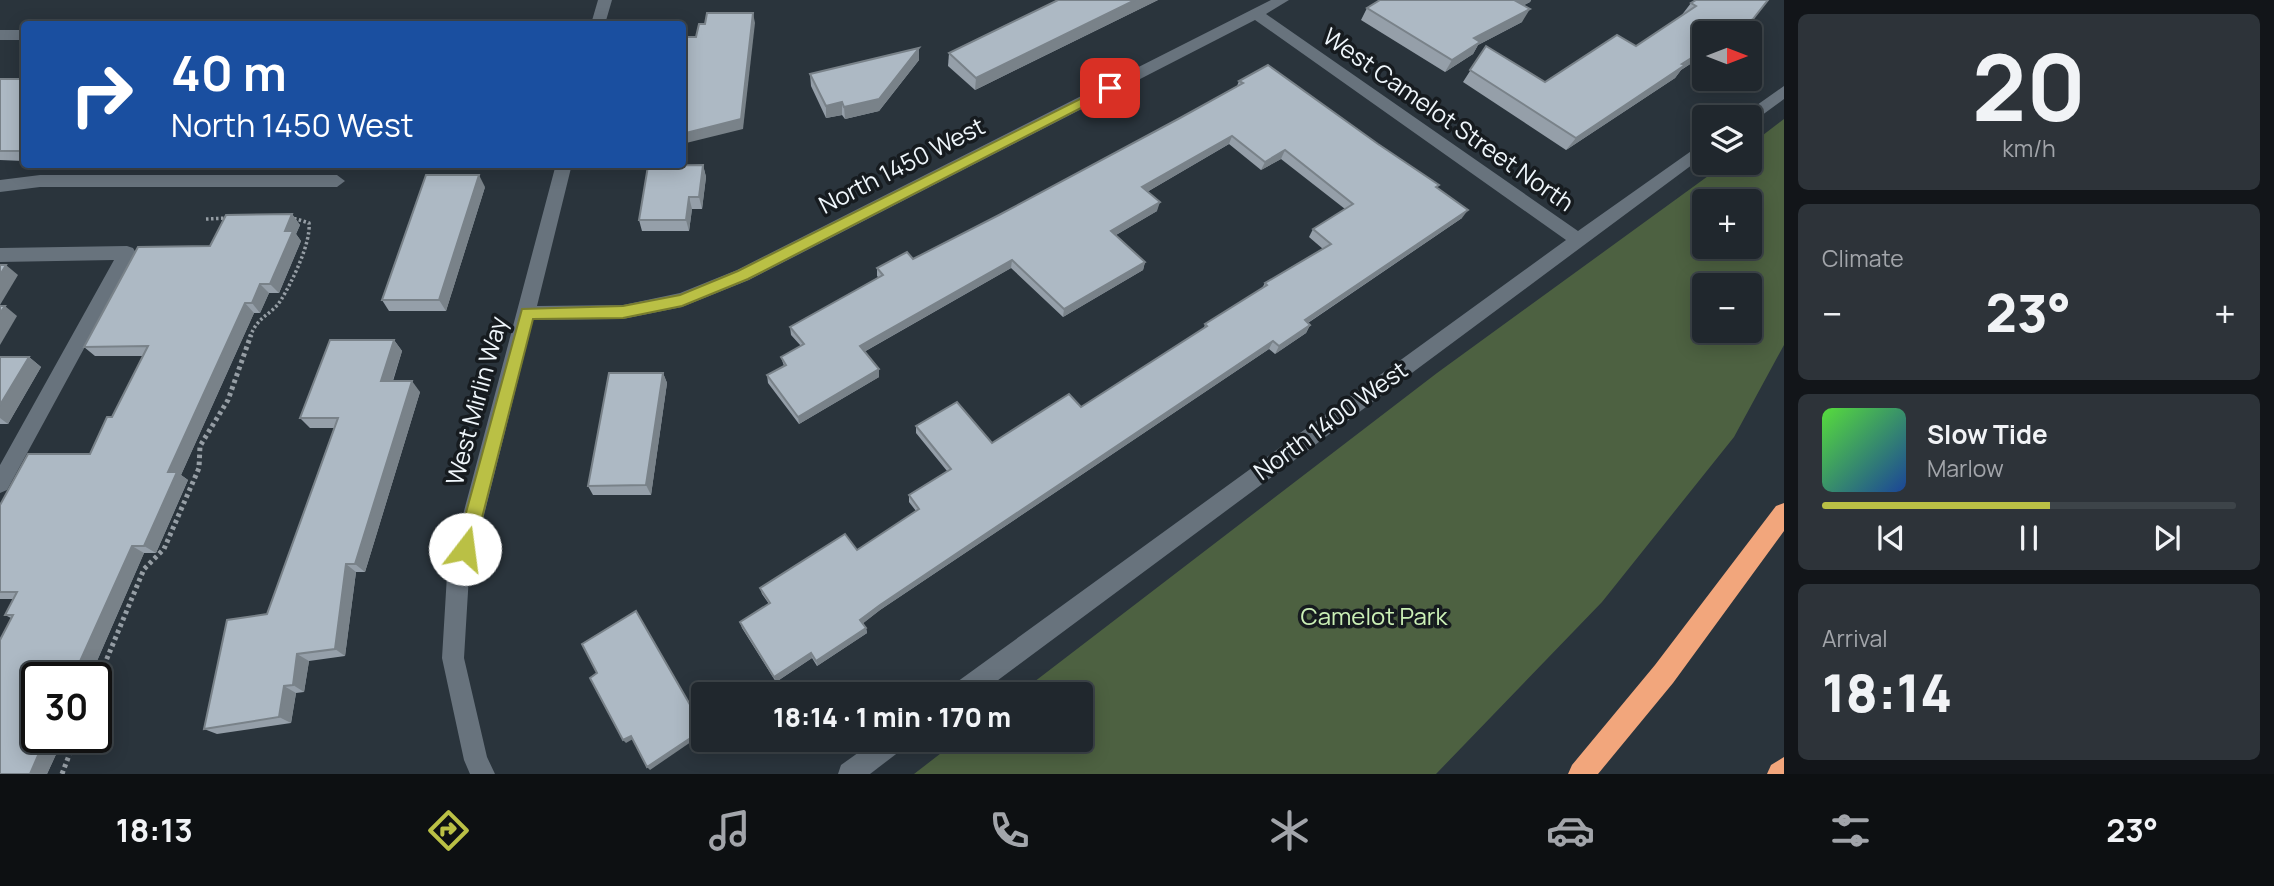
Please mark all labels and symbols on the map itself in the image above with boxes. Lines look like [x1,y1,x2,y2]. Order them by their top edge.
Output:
street label: West Camelot Street North [1317,19,1581,218]
north arrow [1692,21,1762,91]
pin [1080,58,1140,118]
street label: North 1450 West [813,109,990,221]
street label: West Mirlin Way [437,312,514,489]
street label: North 1400 West [1246,353,1414,487]
position arrow [428,512,502,586]
park label: Camelot Park [1301,599,1449,632]
speed limit sign: 30 [21,662,112,753]

